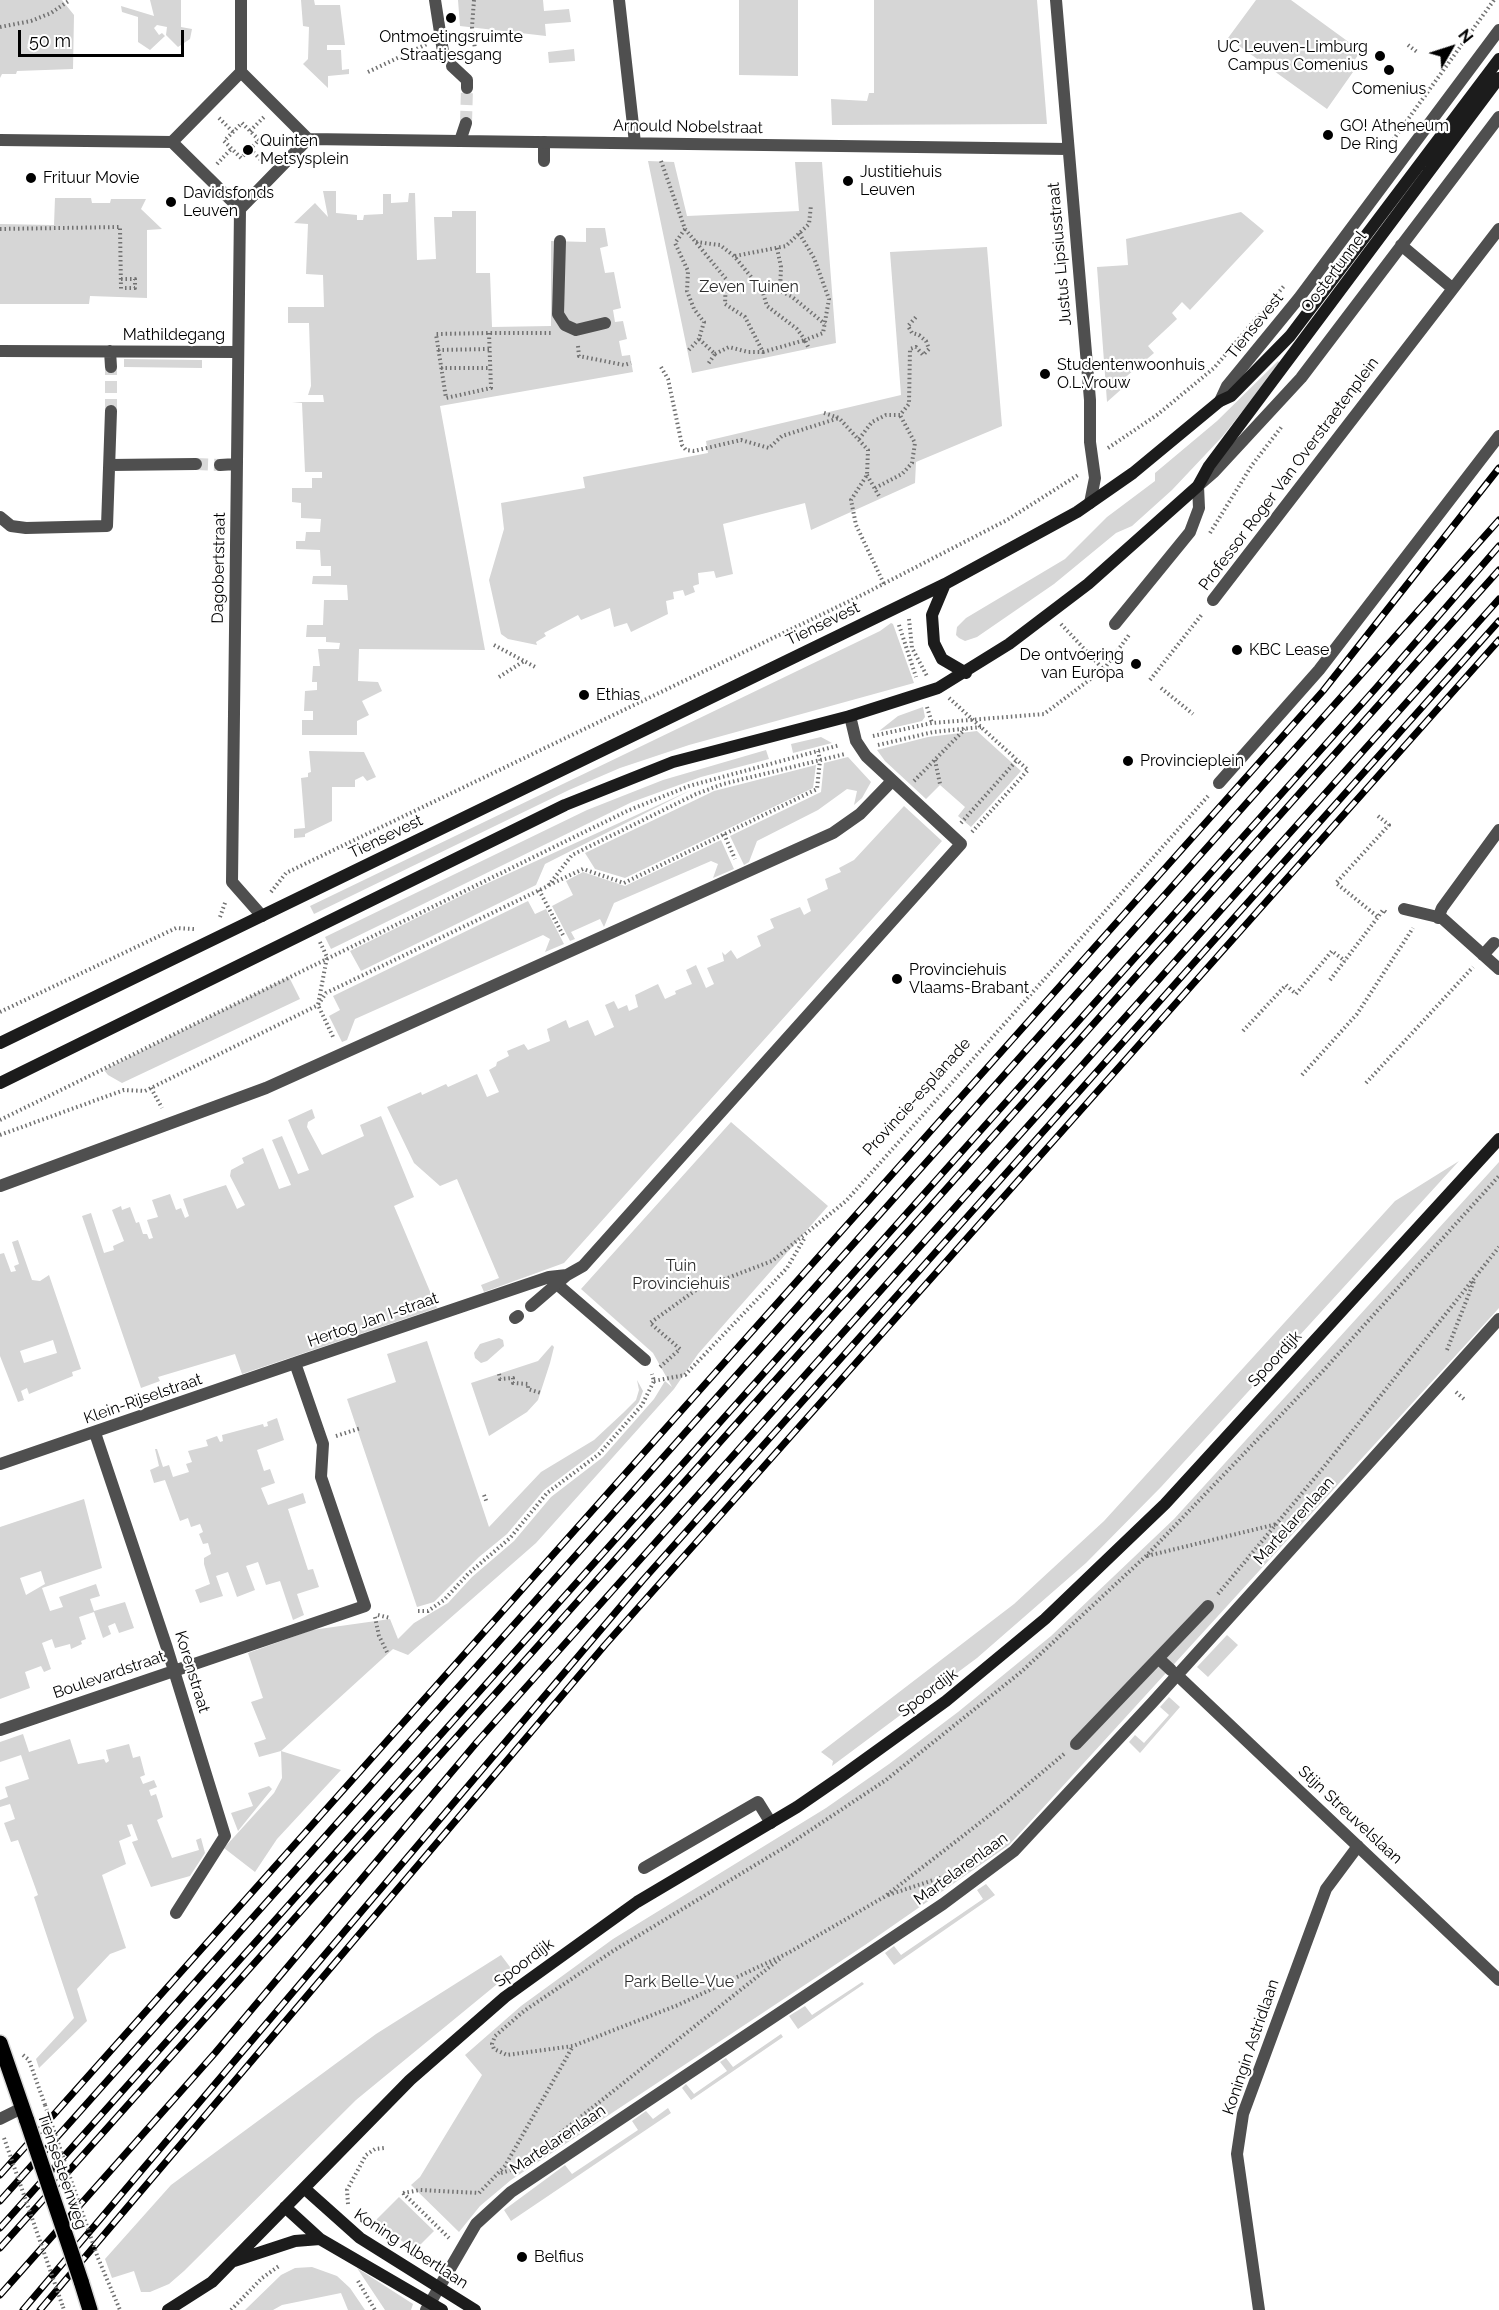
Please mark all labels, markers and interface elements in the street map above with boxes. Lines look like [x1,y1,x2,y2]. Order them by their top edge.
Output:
marker: Ontmoetingsruimte Straatjesgang [444,11,458,25]
scale bar [21,18,188,56]
north arrow [1421,18,1481,78]
text: N [1454,26,1477,47]
place label: Ontmoetingsruimte Straatjesgang [379,27,523,65]
text: 50 m [29,30,71,51]
place label: UC Leuven-Limburg Campus Comenius [1217,37,1368,75]
marker: UC Leuven-Limburg Campus Comenius [1373,49,1387,63]
marker: Comenius [1382,63,1396,77]
place label: Comenius [1352,79,1426,99]
street label: Arnould Nobelstraat [613,116,763,138]
place label: GO! Atheneum De Ring [1340,116,1449,154]
marker: GO! Atheneum De Ring [1321,128,1335,142]
place label: Quinten Metsysplein [260,131,349,169]
marker: Quinten Metsysplein [241,143,255,157]
place label: Justitiehuis Leuven [860,162,942,200]
place label: Frituur Movie [43,168,140,188]
marker: Frituur Movie [24,171,38,185]
marker: Justitiehuis Leuven [841,174,855,188]
street label: Justus Lipsiusstraat [1044,181,1076,327]
place label: Davidsfonds Leuven [183,183,274,221]
marker: Davidsfonds Leuven [164,195,178,209]
street label: Oostertunnel [1297,228,1371,316]
park label: Zeven Tuinen [699,277,799,297]
street label: Tiensevest [1222,289,1288,363]
street label: Mathildegang [123,325,225,345]
street label: Professor Roger Van Overstraetenplein [1195,354,1383,594]
place label: Studentenwoonhuis O.L.Vrouw [1057,355,1205,393]
marker: Studentenwoonhuis O.L.Vrouw [1038,367,1052,381]
street label: Dagobertstraat [208,512,230,624]
street label: Tiensevest [783,598,863,650]
place label: KBC Lease [1249,640,1329,660]
marker: KBC Lease [1230,643,1244,657]
place label: De ontvoering van Europa [1019,645,1124,683]
marker: De ontvoering van Europa [1129,657,1143,671]
place label: Ethias [596,685,640,705]
marker: Ethias [577,688,591,702]
place label: Provincieplein [1140,751,1244,771]
marker: Provincieplein [1121,754,1135,768]
street label: Tiensevest [346,811,426,863]
place label: Provinciehuis Vlaams-Brabant [909,960,1029,998]
marker: Provinciehuis Vlaams-Brabant [890,972,904,986]
street label: Provincie-esplanade [859,1034,975,1160]
park label: Tuin Provinciehuis [632,1256,730,1294]
street label: Hertog Jan I-straat [305,1289,441,1351]
street label: Spoordijk [1244,1327,1306,1391]
street label: Klein-Rijselstraat [81,1370,205,1428]
street label: Martelarenlaan [1250,1473,1338,1569]
street label: Korenstraat [170,1629,214,1715]
street label: Boulevardstraat [51,1647,167,1703]
street label: Spoordijk [894,1664,962,1722]
street label: Stijn Streuvelslaan [1294,1762,1406,1868]
street label: Martelarenlaan [910,1829,1012,1909]
street label: Spoordijk [490,1934,558,1992]
park label: Park Belle-Vue [624,1972,734,1992]
street label: Koningin Astridlaan [1219,1977,1283,2117]
street label: Martelarenlaan [507,2101,609,2179]
street label: Tiensesteenweg [33,2110,91,2232]
street label: Koning Albertlaan [350,2205,472,2293]
place label: Belfius [534,2247,584,2267]
marker: Belfius [515,2250,529,2264]

